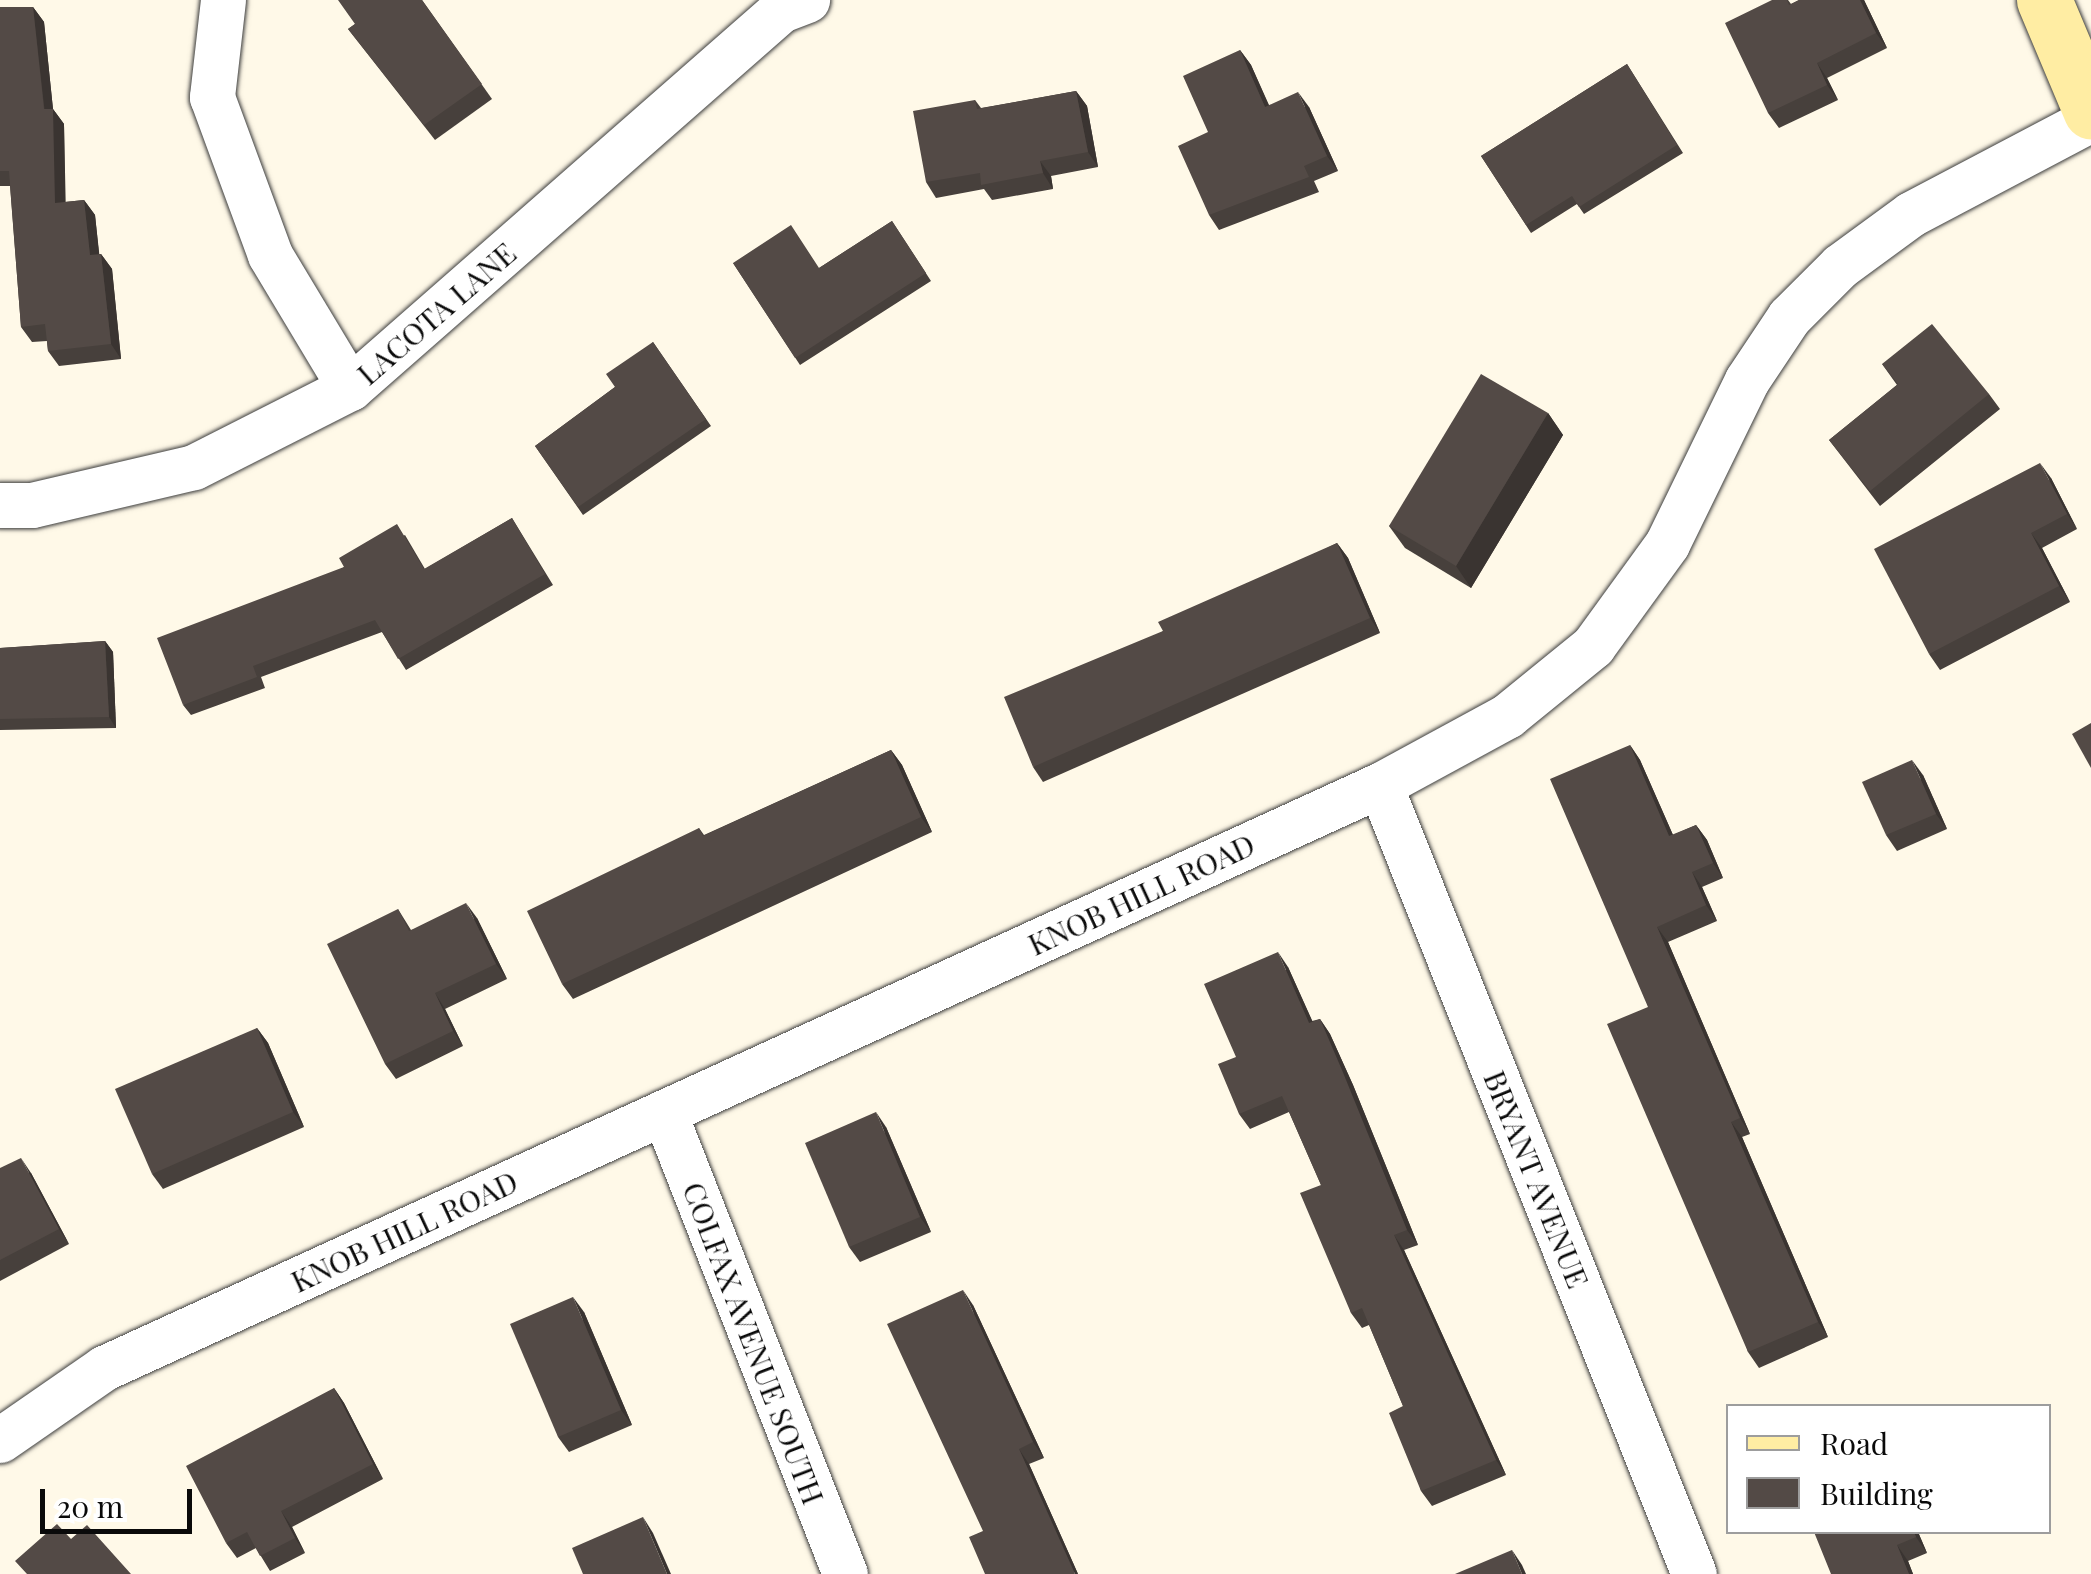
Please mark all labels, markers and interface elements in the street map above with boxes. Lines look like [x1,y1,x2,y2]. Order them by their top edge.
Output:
street label: LACOTA LANE [349,234,523,392]
street label: KNOB HILL ROAD [1022,826,1260,962]
street label: BRYANT AVENUE [1477,1064,1597,1294]
street label: KNOB HILL ROAD [285,1163,523,1299]
street label: COLFAX AVENUE SOUTH [676,1176,832,1510]
legend [1726,1404,2051,1534]
text: Road [1820,1423,1888,1463]
scale bar [45,1469,198,1531]
text: Building [1820,1473,1933,1513]
text: 20 m [57,1486,123,1526]

